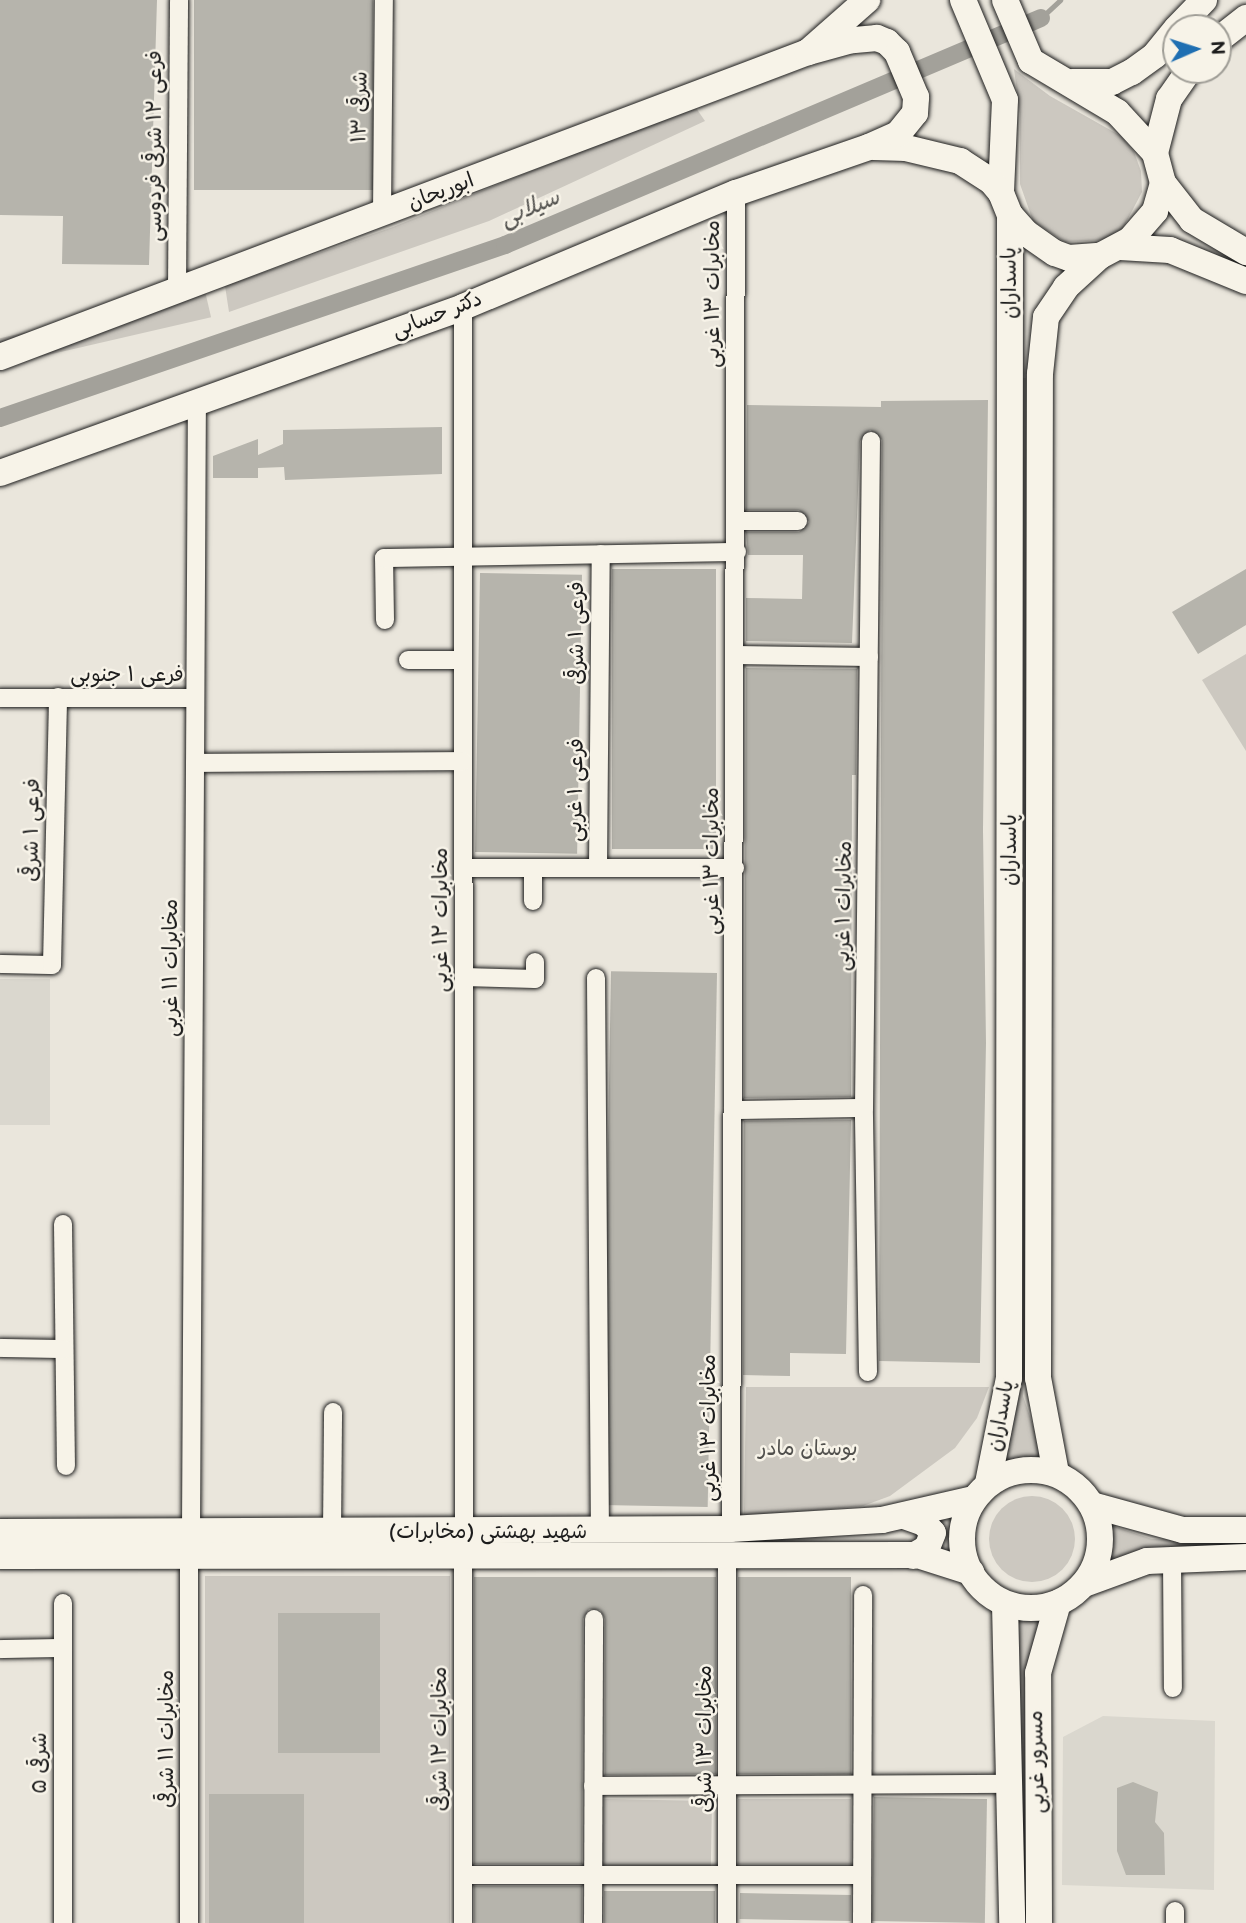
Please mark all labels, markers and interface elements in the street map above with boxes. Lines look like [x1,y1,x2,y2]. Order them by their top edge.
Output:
north arrow [1162,14,1232,84]
text: N [1205,40,1228,56]
street label: فرعی ۱۲ شرقی فردوسی [142,50,168,242]
street label: ۱۳ شرقی [347,71,373,143]
street label: ابوریحان [404,168,478,216]
water label: سیلابی [496,183,564,233]
street label: مخابرات ۱۳ غربی [700,220,726,368]
street label: پاسداران [997,247,1023,319]
street label: دکتر حسابی [388,286,486,344]
street label: فرعی ۱ شرقی [564,581,590,685]
street label: فرعی ۱ جنوبی [70,662,184,688]
street label: فرعی ۱ غربی [562,738,590,842]
street label: فرعی ۱ شرقی [18,778,46,882]
street label: مخابرات ۱۳ غربی [699,787,725,935]
street label: پاسداران [997,814,1023,886]
street label: مخابرات ۱ غربی [830,841,858,971]
street label: مخابرات ۱۲ غربی [428,848,454,992]
street label: مخابرات ۱۱ غربی [158,899,184,1037]
street label: مخابرات ۱۳ غربی [696,1354,722,1502]
street label: پاسداران [982,1378,1020,1454]
park label: بوستان مادر [758,1436,858,1462]
street label: شهید بهشتی (مخابرات) [389,1519,587,1545]
street label: مخابرات ۱۳ شرقی [692,1665,718,1813]
street label: مخابرات ۱۲ شرقی [427,1667,453,1811]
street label: مخابرات ۱۱ شرقی [154,1670,180,1808]
street label: مسرور غربی [1024,1710,1050,1814]
street label: شرقی ۵ [27,1732,53,1794]

